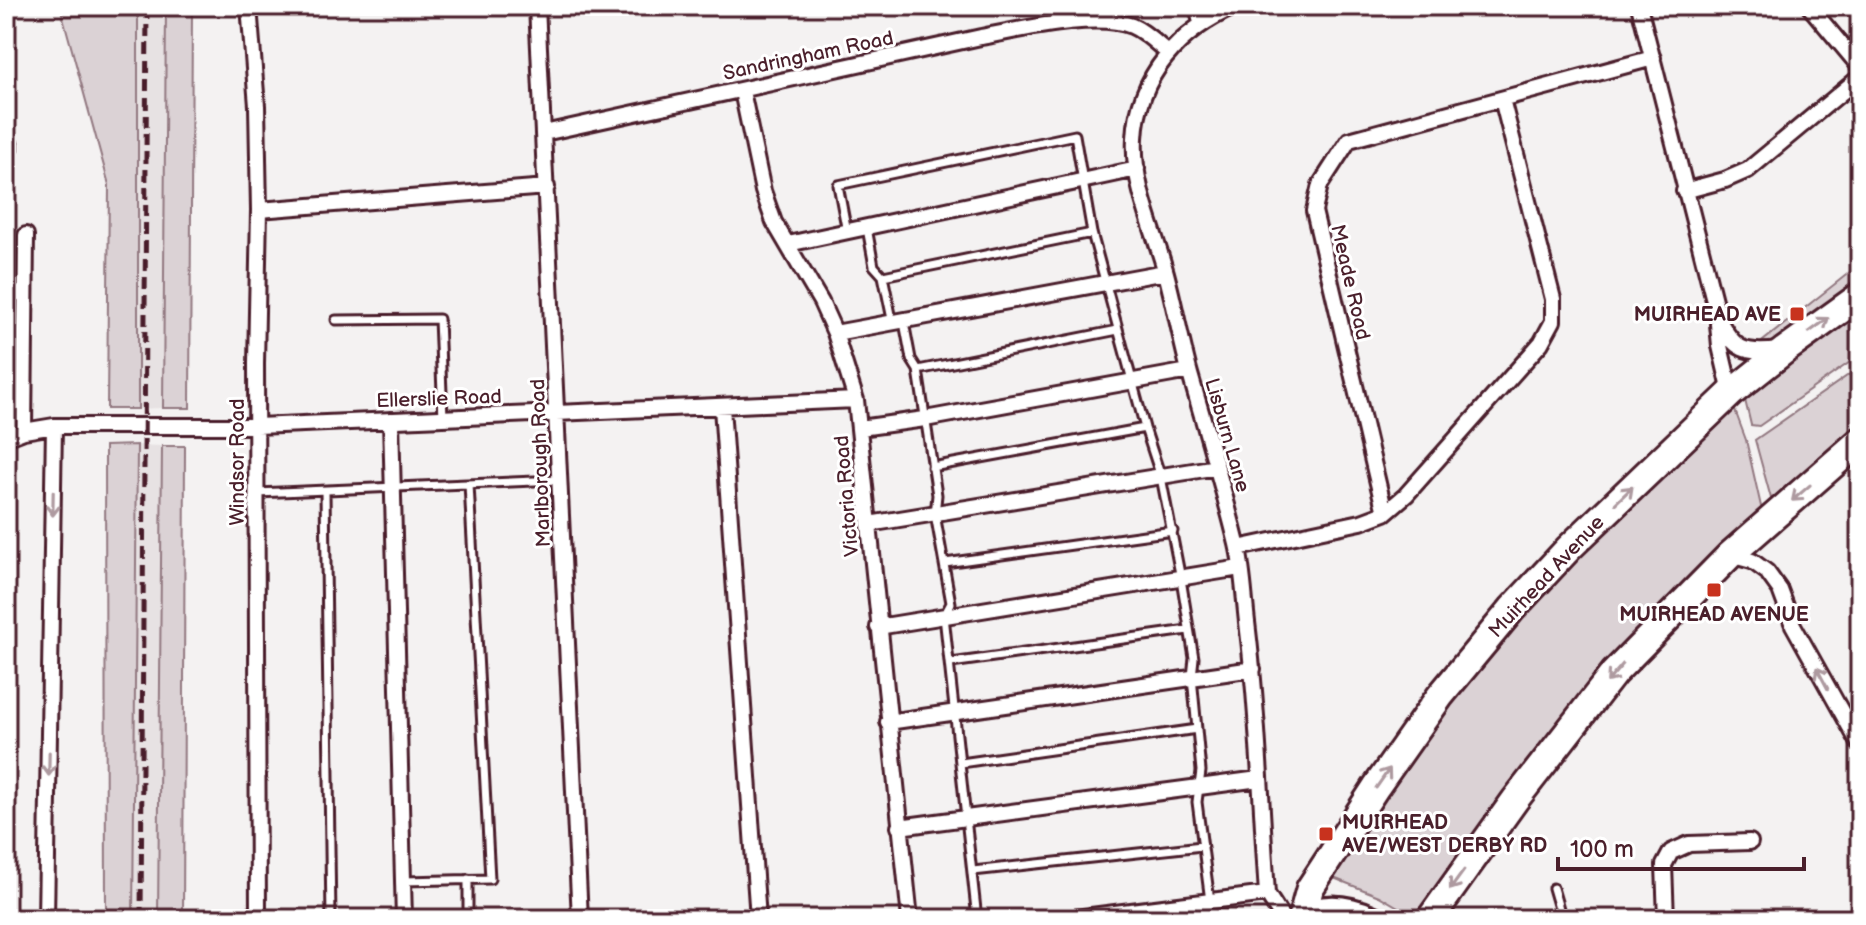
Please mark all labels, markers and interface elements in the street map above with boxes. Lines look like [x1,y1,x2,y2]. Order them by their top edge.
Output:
street label: Sandringham Road [721,26,896,86]
street label: Meade Road [1325,222,1375,342]
place label: MUIRHEAD AVE [1634,303,1781,327]
marker: MUIRHEAD AVE [1788,305,1806,323]
one-way arrow [1808,317,1830,333]
street label: Lisburn Lane [1199,375,1255,495]
street label: Marlborough Road [526,378,556,548]
street label: Ellerslie Road [376,385,502,413]
street label: Windsor Road [226,399,250,525]
street label: Victoria Road [830,434,864,558]
one-way arrow [1792,483,1812,501]
one-way arrow [1613,487,1633,505]
one-way arrow [45,490,61,517]
street label: Muirhead Avenue [1484,510,1610,643]
marker: MUIRHEAD AVENUE [1705,581,1723,599]
place label: MUIRHEAD AVENUE [1619,603,1809,627]
one-way arrow [1606,663,1624,683]
one-way arrow [1813,666,1829,690]
one-way arrow [41,750,56,777]
one-way arrow [1375,767,1391,789]
place label: MUIRHEAD AVE/WEST DERBY RD [1341,811,1547,858]
scale bar [1558,821,1804,871]
marker: MUIRHEAD AVE/WEST DERBY RD [1317,825,1335,843]
text: 100 m [1570,835,1634,864]
one-way arrow [1449,869,1466,890]

